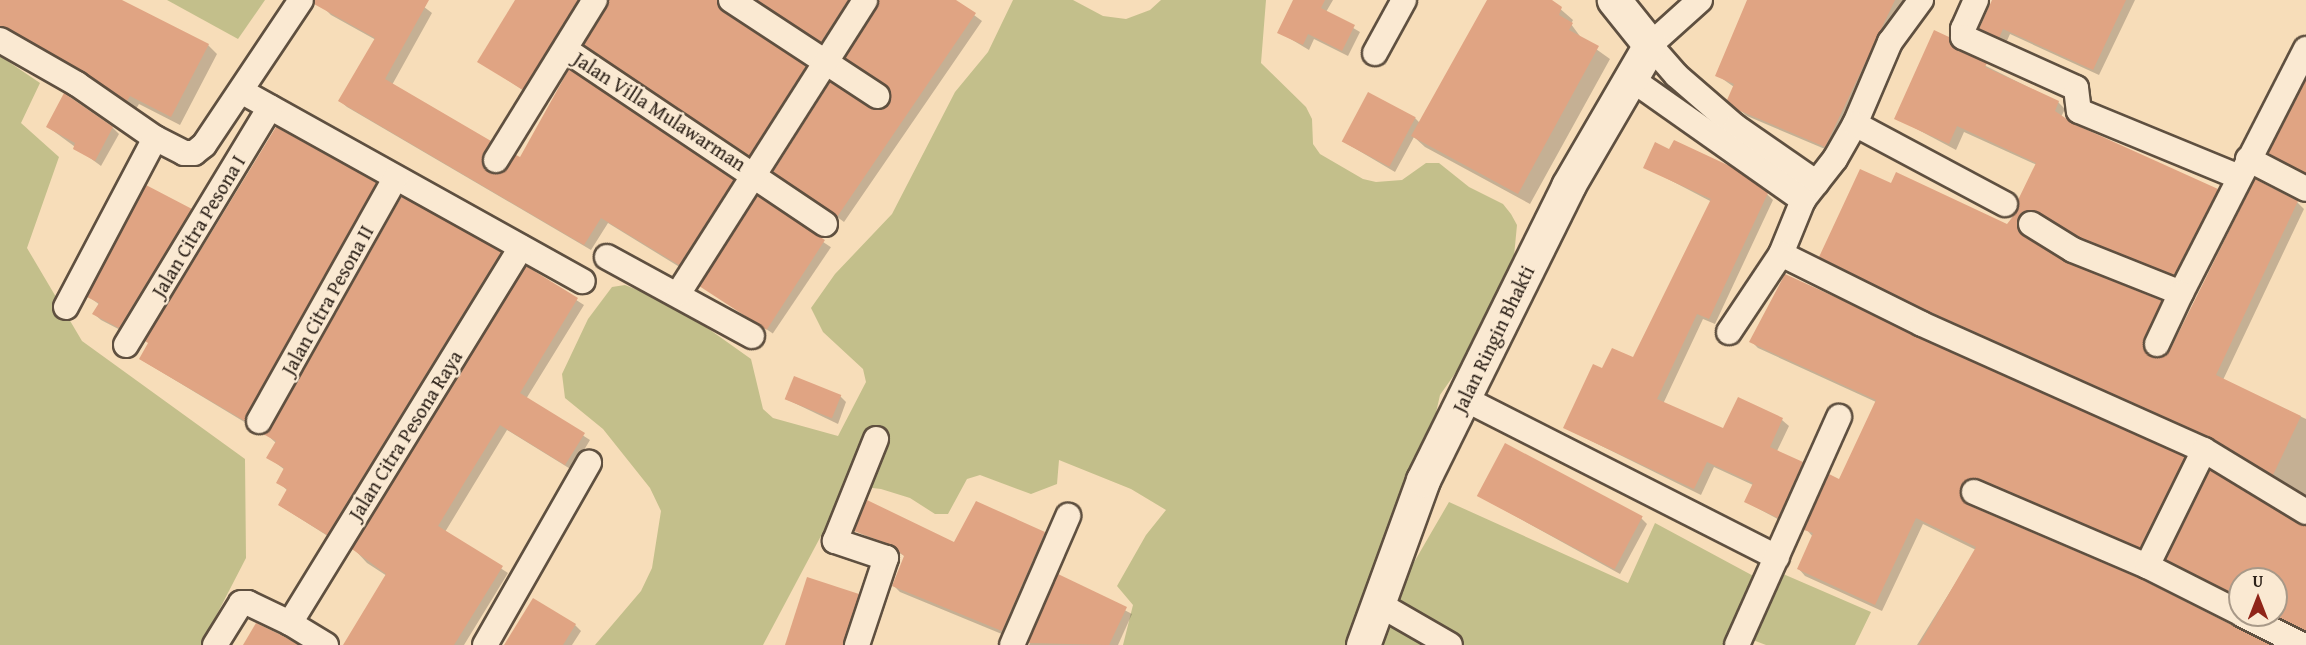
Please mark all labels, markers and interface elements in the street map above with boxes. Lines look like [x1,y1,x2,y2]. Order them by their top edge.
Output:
street label: Jalan Villa Mulawarman [569,46,751,176]
street label: Jalan Citra Pesona I [146,151,250,301]
street label: Jalan Citra Pesona II [276,221,378,379]
street label: Jalan Ringin Bhakti [1447,261,1539,417]
street label: Jalan Citra Pesona Raya [343,346,467,524]
north arrow [2228,567,2288,627]
text: U [2253,569,2263,593]

